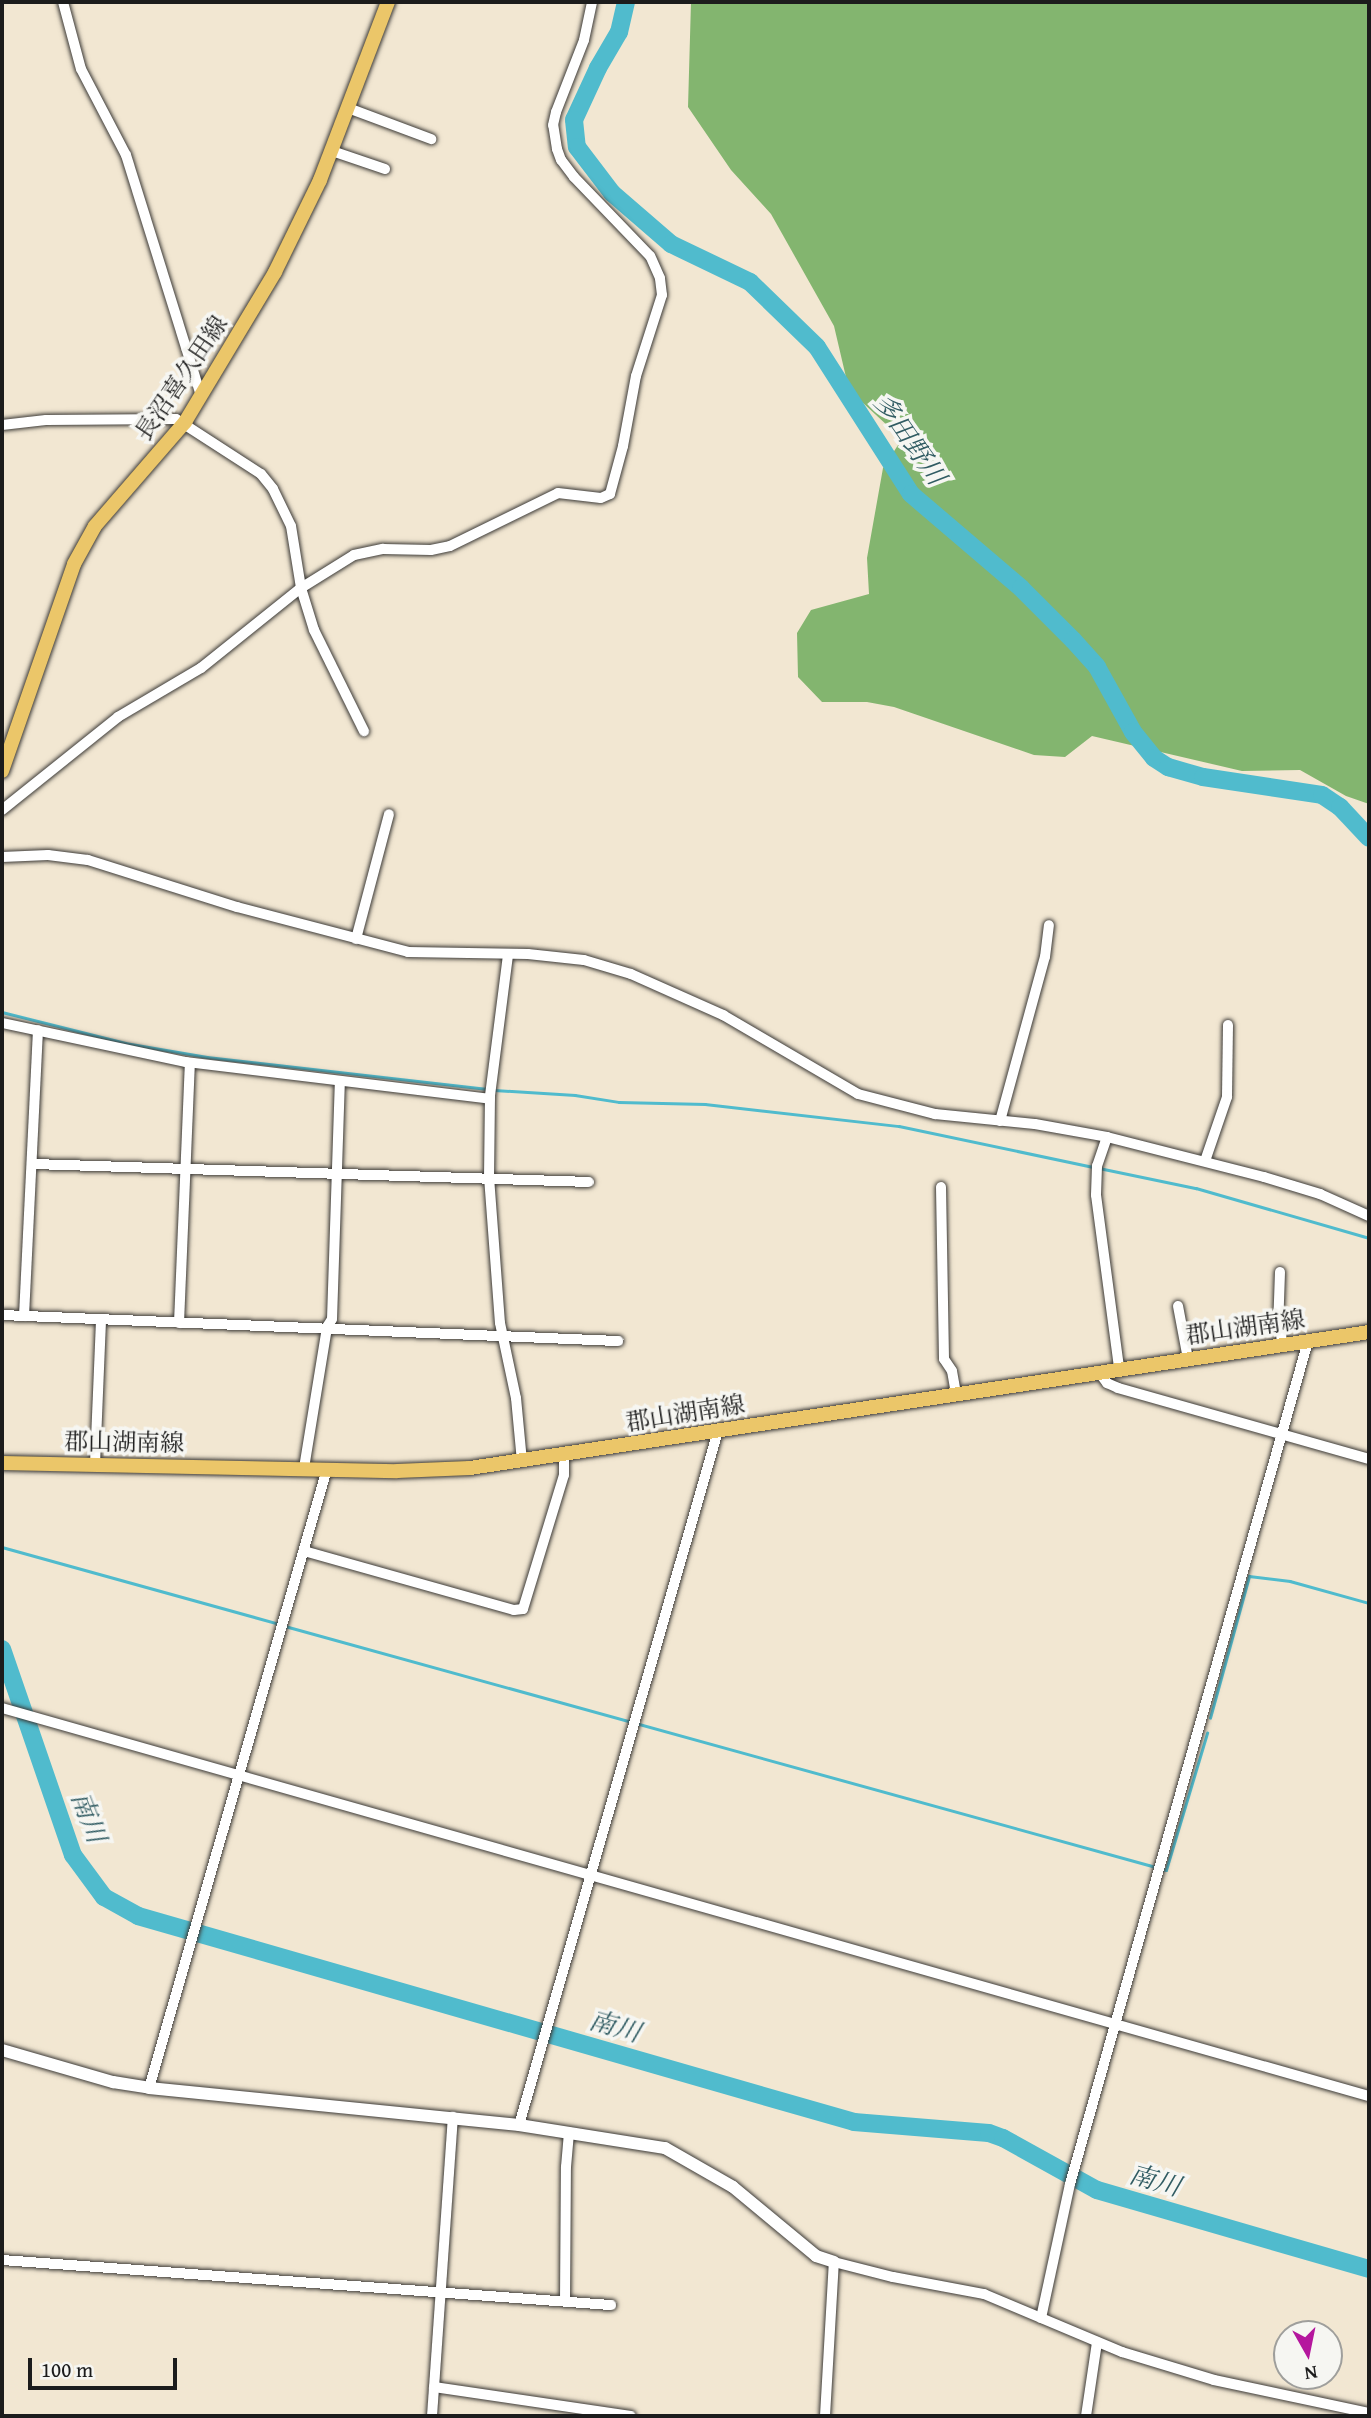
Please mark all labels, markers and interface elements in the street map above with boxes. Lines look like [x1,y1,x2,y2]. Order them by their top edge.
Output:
street label: 長沼喜久田線 [129,310,233,446]
water label: 多田野川 [867,387,953,491]
street label: 郡山湖南線 [1184,1304,1306,1350]
street label: 郡山湖南線 [623,1389,747,1437]
street label: 郡山湖南線 [64,1427,184,1457]
water label: 南川 [65,1787,113,1847]
water label: 南川 [586,2004,644,2048]
water label: 南川 [1126,2158,1184,2202]
north arrow [1273,2320,1343,2390]
scale bar [32,2344,180,2388]
text: 100 m [41,2354,93,2385]
text: N [1303,2359,1319,2389]

